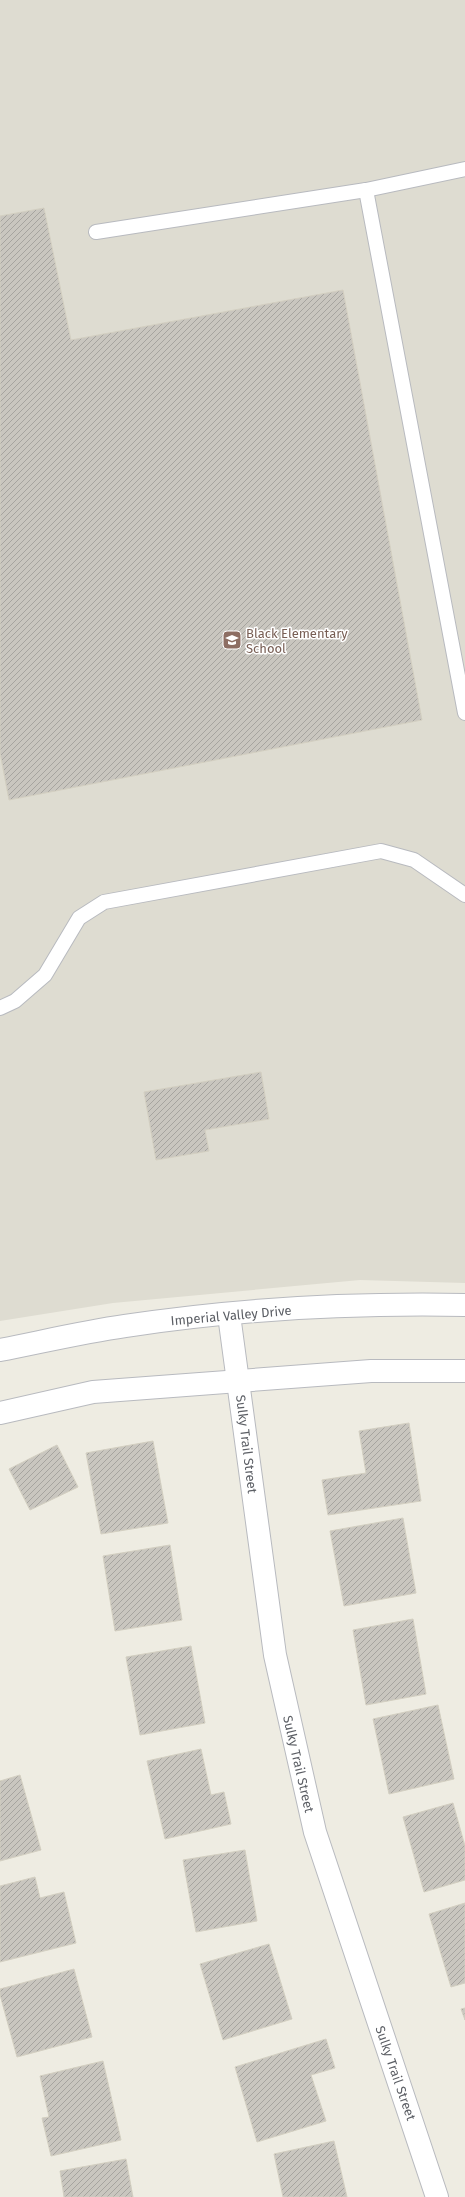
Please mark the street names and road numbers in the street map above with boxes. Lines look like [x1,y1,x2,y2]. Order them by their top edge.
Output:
street label: Imperial Valley Drive [170,1303,292,1328]
street label: Sulky Trail Street [233,1394,260,1494]
street label: Sulky Trail Street [280,1714,317,1814]
street label: Sulky Trail Street [372,2024,419,2123]

